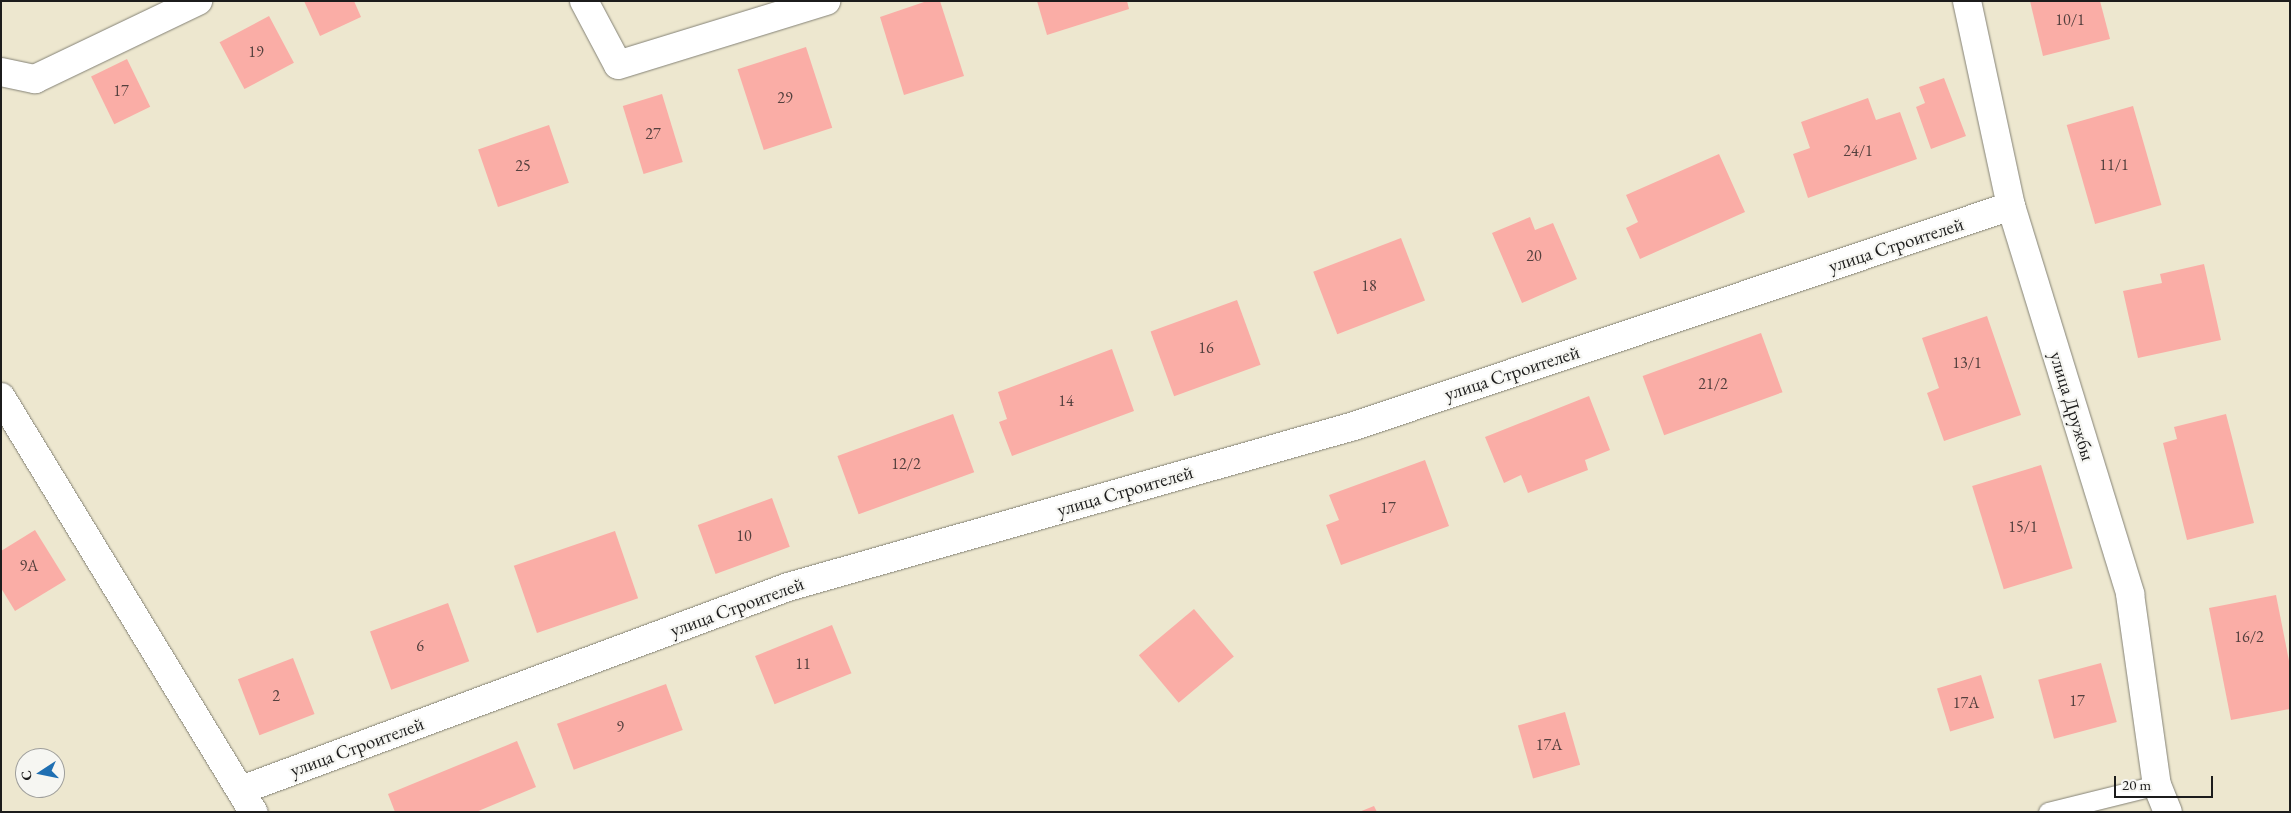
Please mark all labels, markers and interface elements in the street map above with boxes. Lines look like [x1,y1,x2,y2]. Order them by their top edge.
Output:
house number: 10/1 [2055,10,2085,30]
house number: 19 [248,42,264,62]
house number: 17 [113,81,129,101]
house number: 29 [777,88,793,108]
house number: 27 [645,124,661,144]
house number: 24/1 [1843,141,1873,161]
house number: 11/1 [2099,155,2129,175]
house number: 25 [515,156,531,176]
street label: улица Строителей [1826,212,1966,278]
house number: 20 [1526,246,1542,266]
house number: 18 [1361,276,1377,296]
house number: 16 [1198,338,1214,358]
street label: улица Строителей [1442,340,1582,406]
street label: улица Дружбы [2045,349,2099,463]
house number: 13/1 [1952,353,1982,373]
house number: 21/2 [1698,374,1728,394]
house number: 14 [1058,391,1074,411]
house number: 12/2 [891,454,921,474]
street label: улица Строителей [1054,461,1196,521]
house number: 17 [1380,498,1396,518]
house number: 15/1 [2008,517,2038,537]
house number: 10 [736,526,752,546]
house number: 9А [20,556,38,576]
street label: улица Строителей [667,572,807,642]
house number: 16/2 [2234,627,2264,647]
house number: 6 [416,636,424,656]
house number: 11 [795,654,811,674]
house number: 2 [272,686,280,706]
house number: 17 [2069,691,2085,711]
house number: 17А [1953,693,1979,713]
street label: улица Строителей [287,712,427,782]
house number: 9 [616,717,624,737]
house number: 17А [1536,735,1562,755]
north arrow [15,748,65,798]
scale bar [2116,766,2215,798]
text: С [16,769,36,782]
text: 20 m [2122,775,2151,794]

